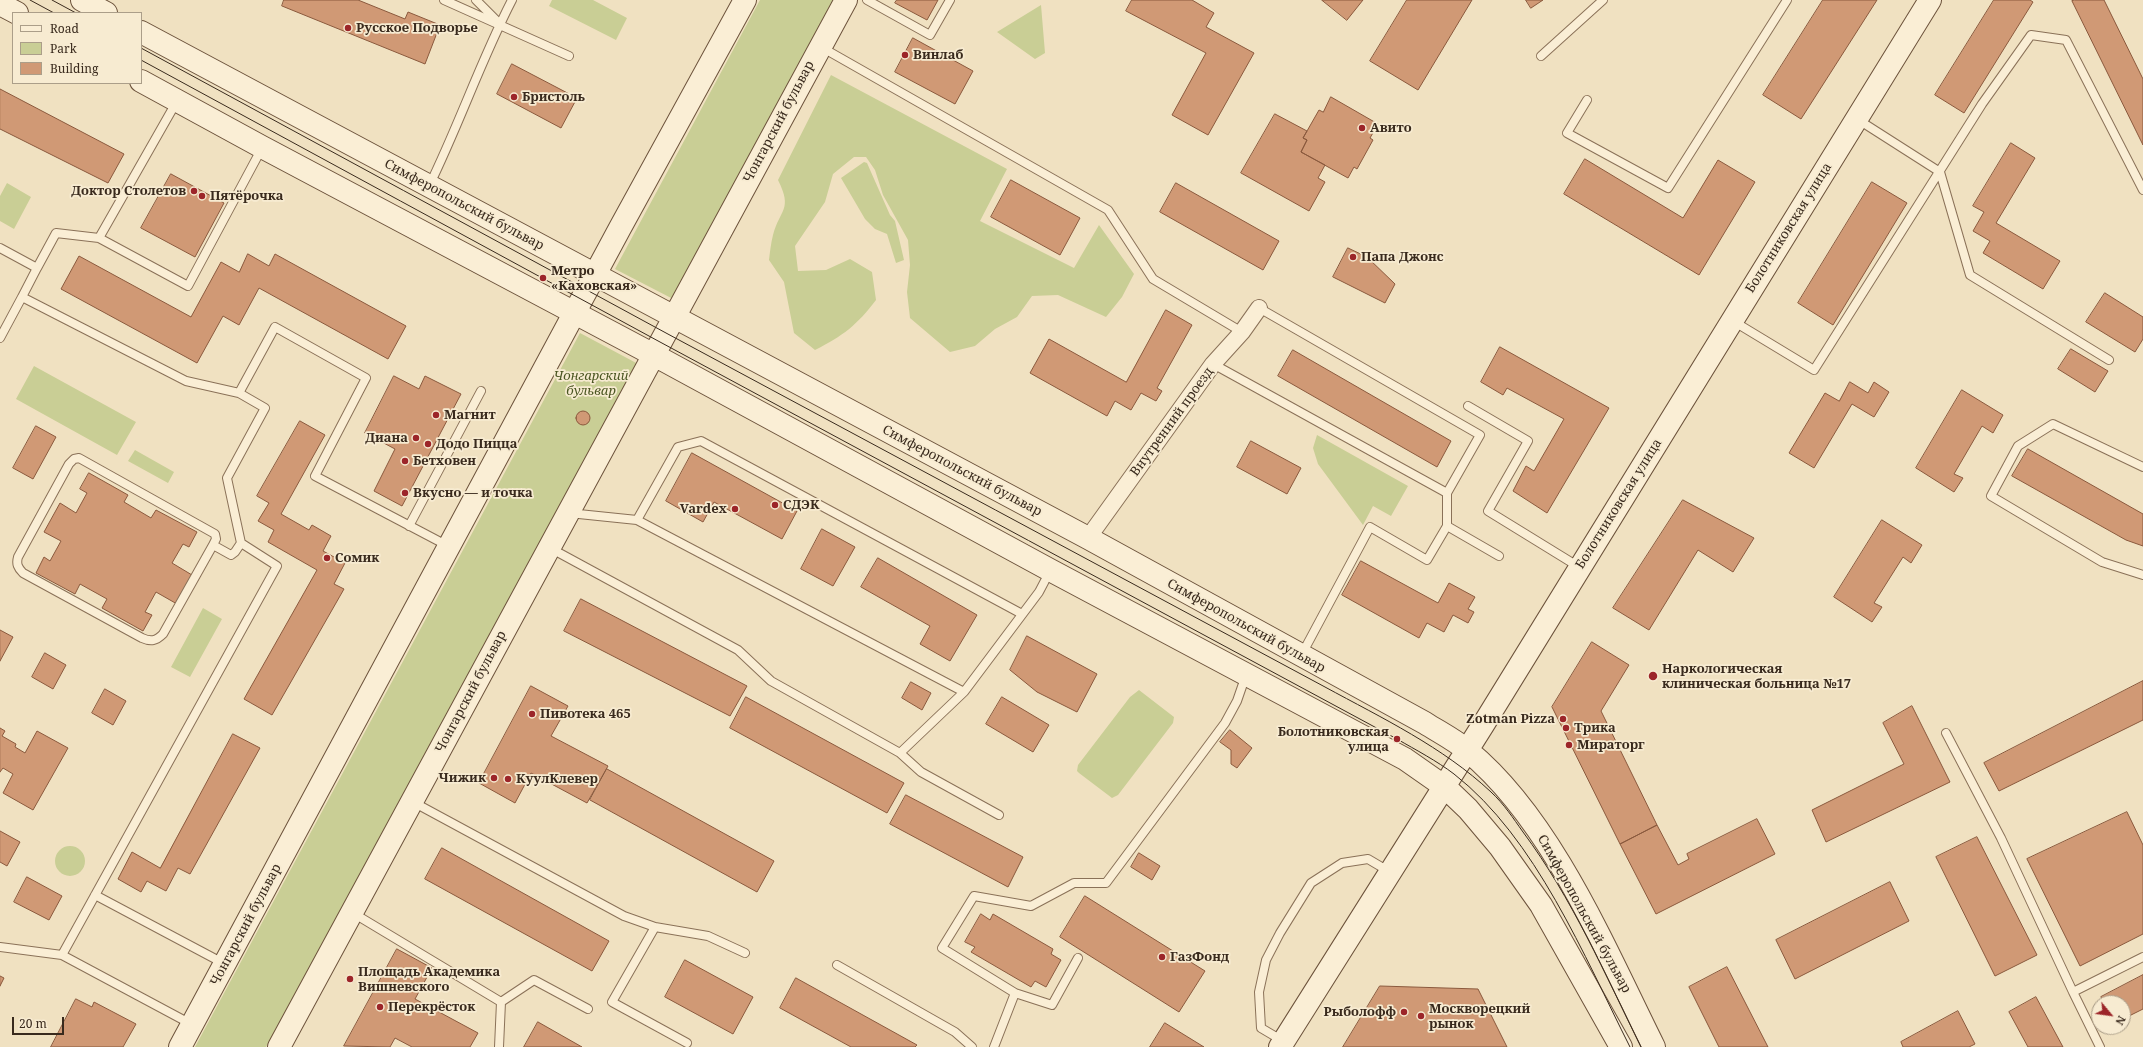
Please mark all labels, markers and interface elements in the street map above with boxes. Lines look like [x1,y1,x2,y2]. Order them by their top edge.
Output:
legend [12,12,142,84]
text: Road [50,20,79,37]
place label: Русское Подворье [356,20,478,36]
marker: Русское Подворье [343,23,353,33]
text: Park [50,40,77,57]
place label: Винлаб [913,47,963,63]
marker: Винлаб [900,50,910,60]
street label: Чонгарский бульвар [740,58,818,186]
text: Building [50,60,98,77]
place label: Бристоль [522,89,585,105]
marker: Бристоль [509,92,519,102]
place label: Авито [1370,120,1412,136]
marker: Авито [1357,123,1367,133]
street label: Симферопольский бульвар [382,156,546,254]
street label: Болотниковская улица [1743,160,1835,296]
place label: Доктор Столетов [71,183,186,199]
marker: Доктор Столетов [189,186,199,196]
place label: Пятёрочка [210,188,284,204]
marker: Пятёрочка [197,191,207,201]
place label: Папа Джонс [1361,249,1444,265]
marker: Папа Джонс [1348,252,1358,262]
place label: Метро «Каховская» [551,263,637,294]
marker: Метро «Каховская» [538,273,548,283]
street label: Внутренний проезд [1127,365,1217,479]
park label: Чонгарский бульвар [553,368,629,399]
place label: Магнит [444,407,496,423]
marker: Магнит [431,410,441,420]
street label: Симферопольский бульвар [880,422,1044,520]
place label: Диана [365,430,408,446]
marker: Диана [411,433,421,443]
place label: Додо Пицца [436,436,517,452]
street label: Болотниковская улица [1573,436,1665,572]
marker: Додо Пицца [423,439,433,449]
place label: Бетховен [413,453,476,469]
marker: Бетховен [400,456,410,466]
place label: Вкусно — и точка [413,485,533,501]
marker: Вкусно — и точка [400,488,410,498]
place label: СДЭК [783,497,819,513]
marker: СДЭК [770,500,780,510]
place label: Vardex [680,501,727,517]
marker: Vardex [730,504,740,514]
place label: Сомик [335,550,379,566]
marker: Сомик [322,553,332,563]
street label: Симферопольский бульвар [1164,576,1328,676]
street label: Чонгарский бульвар [432,628,510,756]
place label: Наркологическая клиническая больница №17 [1662,661,1851,692]
marker: Наркологическая клиническая больница №17 [1647,670,1659,682]
place label: Пивотека 465 [540,706,631,722]
marker: Пивотека 465 [527,709,537,719]
place label: Zotman Pizza [1466,711,1555,727]
marker: Zotman Pizza [1558,714,1568,724]
place label: Трика [1574,720,1616,736]
marker: Трика [1561,723,1571,733]
place label: Болотниковская улица [1278,724,1389,755]
marker: Болотниковская улица [1392,734,1402,744]
place label: Мираторг [1577,737,1645,753]
marker: Мираторг [1564,740,1574,750]
place label: Чижик [439,770,486,786]
place label: КуулКлевер [516,771,598,787]
marker: Чижик [489,773,499,783]
marker: КуулКлевер [503,774,513,784]
street label: Симферопольский бульвар [1534,832,1634,996]
street label: Чонгарский бульвар [207,861,285,989]
place label: ГазФонд [1170,949,1229,965]
marker: ГазФонд [1157,952,1167,962]
place label: Площадь Академика Вишневского [358,964,500,995]
marker: Площадь Академика Вишневского [345,974,355,984]
north arrow [2091,995,2131,1035]
place label: Перекрёсток [388,999,475,1015]
place label: Москворецкий рынок [1429,1001,1530,1032]
marker: Перекрёсток [375,1002,385,1012]
place label: Рыболофф [1324,1004,1396,1020]
marker: Рыболофф [1399,1007,1409,1017]
scale bar [14,1009,66,1035]
marker: Москворецкий рынок [1416,1011,1426,1021]
text: N [2112,1013,2130,1028]
text: 20 m [19,1015,47,1032]

